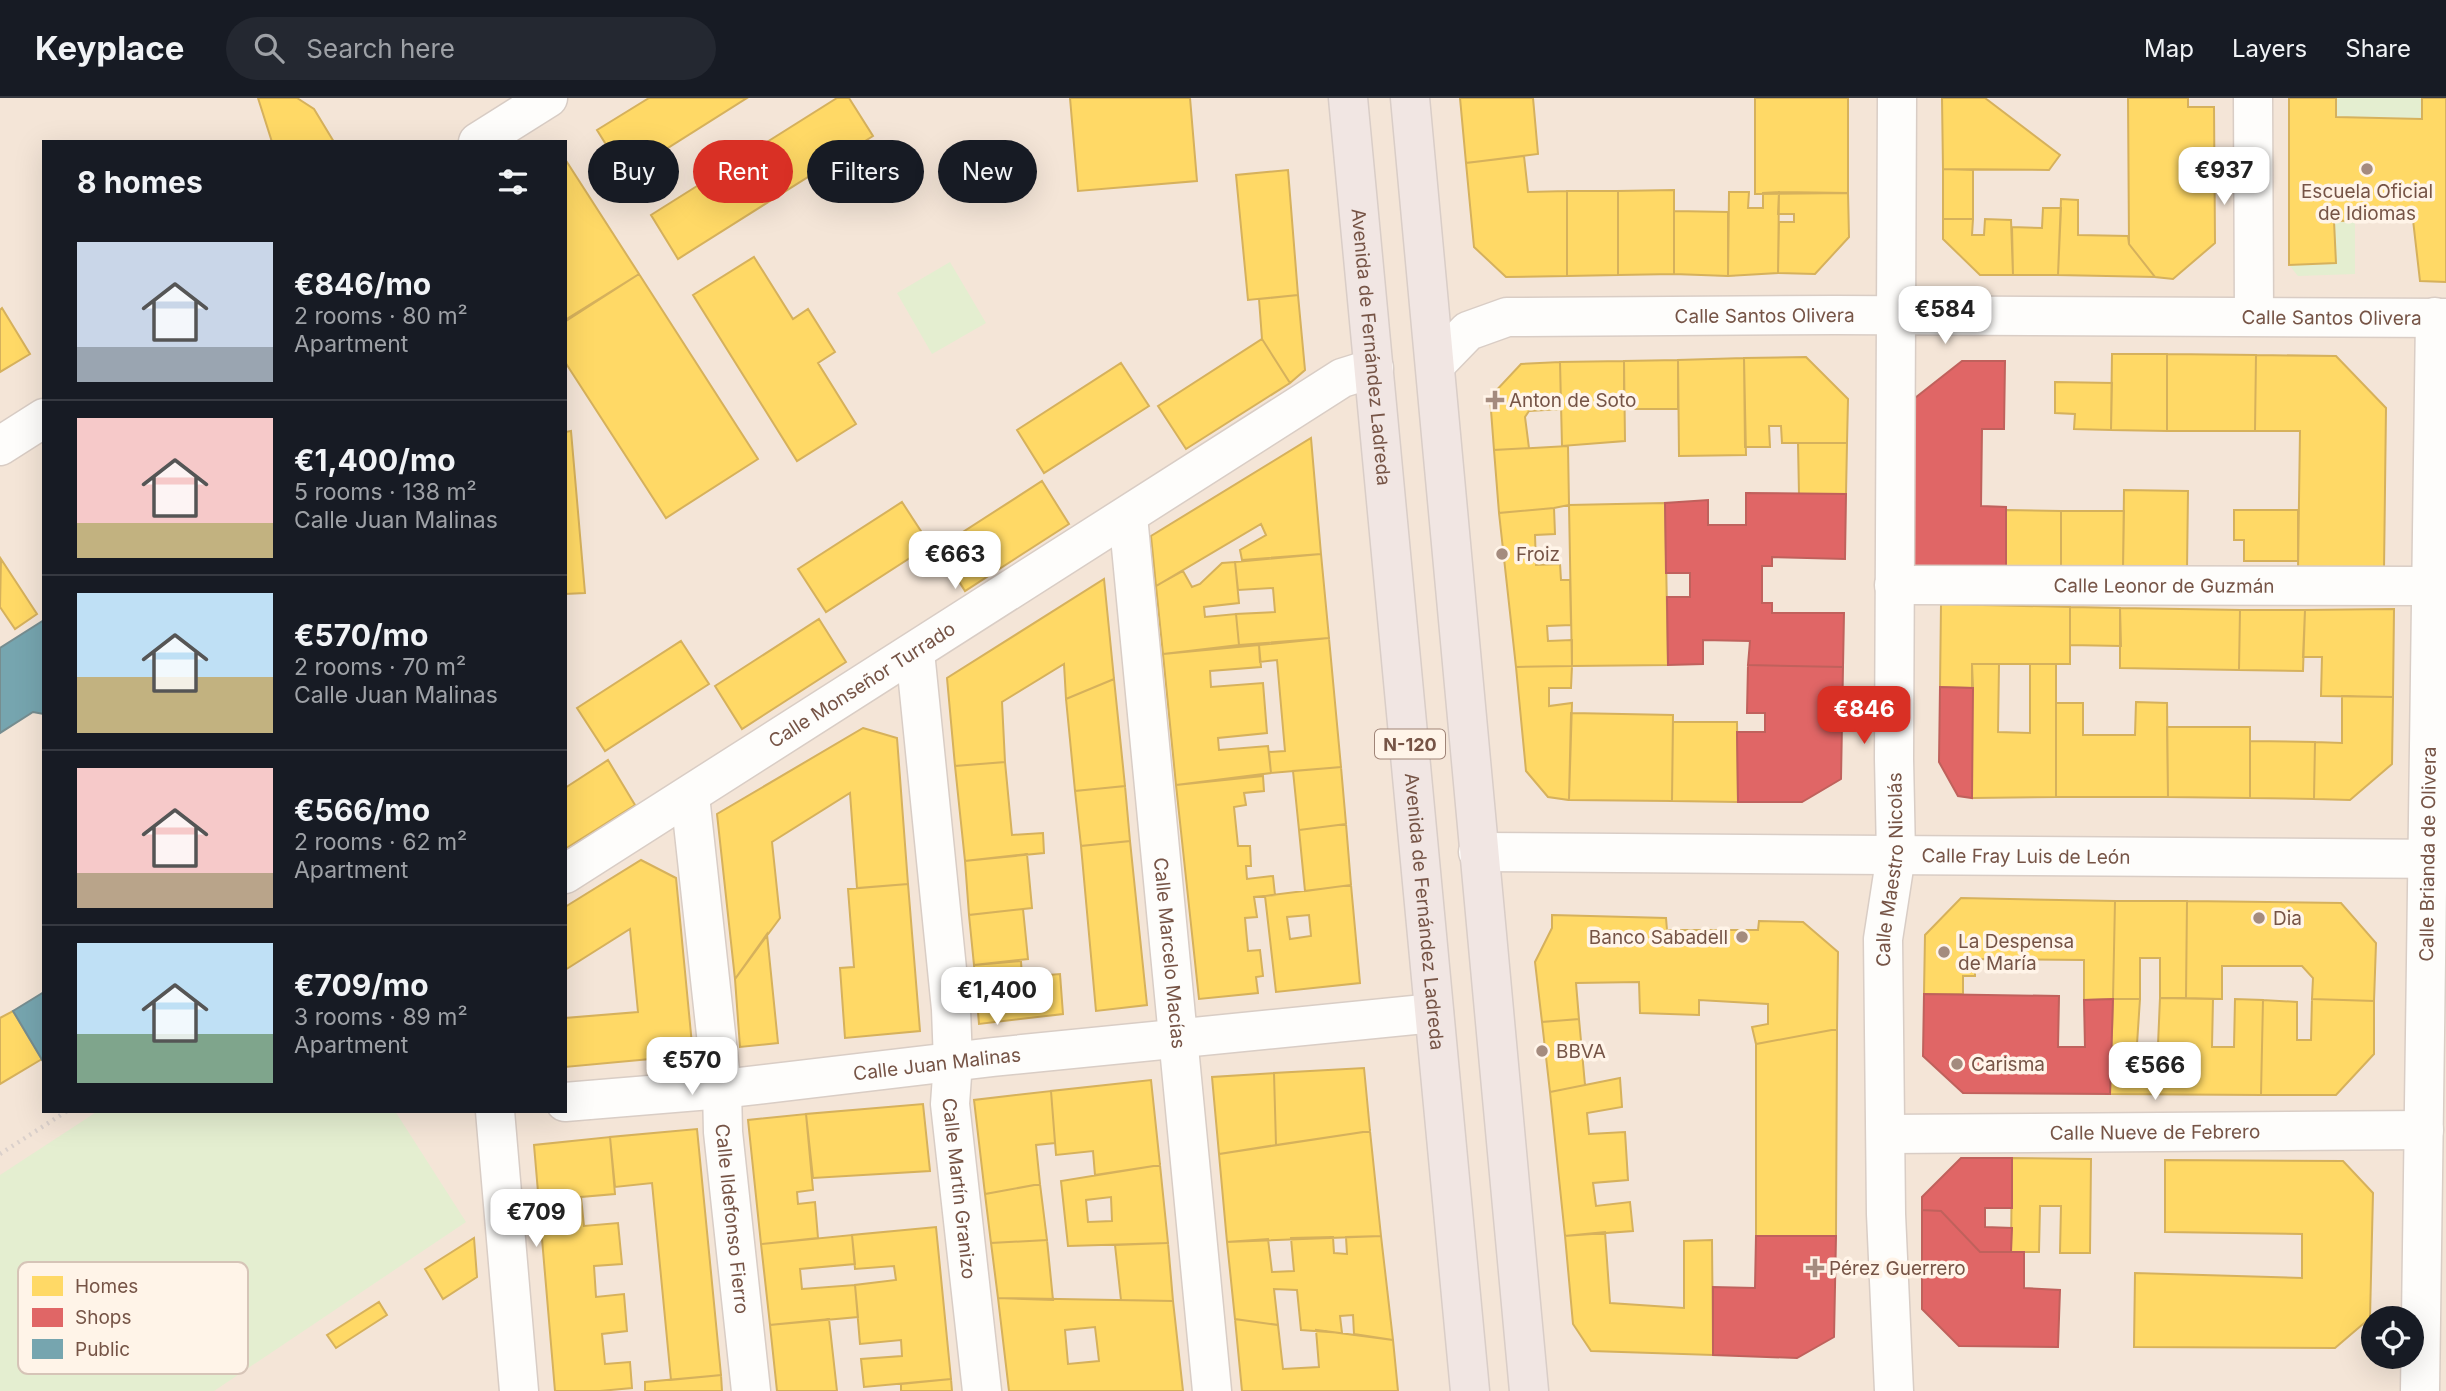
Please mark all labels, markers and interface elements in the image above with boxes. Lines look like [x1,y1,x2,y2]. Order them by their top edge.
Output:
search box [226,17,716,80]
text: Keyplace [35,28,184,68]
icon: search [250,29,288,67]
text: Search here [306,33,455,64]
text: Map [2144,34,2194,63]
text: Layers [2232,34,2307,63]
text: Share [2345,34,2411,63]
chip: Buy [588,140,679,203]
chip: Rent [693,140,793,203]
chip: Filters [807,140,924,203]
chip: New [938,140,1037,203]
pin: €937 [2183,148,2265,207]
text: €937 [2195,156,2253,184]
marker: Escuela Oficial de Idiomas [2359,161,2375,177]
icon: filters [494,163,532,201]
text: 8 homes [77,164,203,200]
place label: Escuela Oficial de Idiomas [2301,180,2433,225]
street label: Avenida de Fernández Ladreda [1347,207,1396,487]
text: €846/mo [294,266,431,302]
icon: home [133,270,217,354]
pin: €584 [1904,286,1986,346]
text: €584 [1915,295,1975,323]
text: 2 rooms · 80 m² [294,302,468,330]
street label: Calle Santos Olivera [1674,303,1855,327]
street label: Calle Santos Olivera [2241,305,2422,329]
text: Apartment [294,330,408,358]
place label: Anton de Soto [1509,389,1636,412]
marker: Anton de Soto [1487,392,1503,408]
text: €1,400/mo [294,442,456,478]
icon: home [133,446,217,530]
text: 5 rooms · 138 m² [294,478,477,506]
text: Calle Juan Malinas [294,506,498,534]
pin: €663 [914,532,996,591]
text: €663 [925,540,985,568]
place label: Froiz [1516,543,1560,566]
marker: Froiz [1494,546,1510,562]
street label: Calle Leonor de Guzmán [2053,574,2275,597]
text: €570/mo [294,617,428,653]
street label: Calle Monseñor Turrado [764,617,959,753]
icon: home [133,621,217,705]
text: 2 rooms · 70 m² [294,653,466,681]
text: Calle Juan Malinas [294,681,498,709]
pin: €846 [1823,686,1905,746]
text: €846 [1833,695,1895,723]
road number: N-120 [1375,730,1445,758]
street label: Calle Brianda de Olivera [2414,746,2441,962]
street label: Avenida de Fernández Ladreda [1400,772,1449,1051]
street label: Calle Maestro Nicolás [1871,772,1908,967]
text: €566/mo [294,792,430,828]
icon: home [133,796,217,880]
text: 2 rooms · 62 m² [294,828,467,856]
street label: Calle Fray Luis de León [1921,844,2131,868]
text: Apartment [294,856,408,884]
street label: Calle Marcelo Macías [1149,856,1191,1050]
place label: Dia [2273,907,2302,930]
marker: Dia [2251,910,2267,926]
place label: Banco Sabadell [1589,926,1728,949]
marker: Banco Sabadell [1734,929,1750,945]
place label: La Despensa de María [1958,930,2074,975]
marker: La Despensa de María [1936,944,1952,960]
text: €709/mo [294,967,429,1003]
pin: €1,400 [940,968,1054,1027]
icon: home [133,971,217,1055]
text: €1,400 [957,976,1037,1004]
text: 3 rooms · 89 m² [294,1003,468,1031]
text: Apartment [294,1031,408,1059]
pin: €570 [651,1038,733,1097]
place label: BBVA [1556,1040,1606,1063]
pin: €566 [2114,1042,2196,1102]
street label: Calle Juan Malinas [852,1043,1022,1085]
marker: BBVA [1534,1043,1550,1059]
text: €570 [663,1046,721,1074]
text: €566 [2125,1051,2185,1079]
place label: Carisma [1971,1053,2045,1076]
marker: Carisma [1949,1056,1965,1072]
street label: Calle Martín Granizo [938,1097,981,1280]
street label: Calle Nueve de Febrero [2050,1120,2260,1144]
street label: Calle Ildefonso Fierro [711,1123,754,1315]
pin: €709 [495,1190,577,1249]
text: €709 [506,1198,566,1226]
place label: Pérez Guerrero [1829,1257,1966,1280]
marker: Pérez Guerrero [1807,1260,1823,1276]
legend [18,1262,248,1374]
text: Homes [75,1275,138,1298]
text: Shops [75,1306,131,1329]
map controls [2361,1306,2424,1369]
button: locate [2361,1306,2424,1369]
text: Public [75,1338,130,1361]

